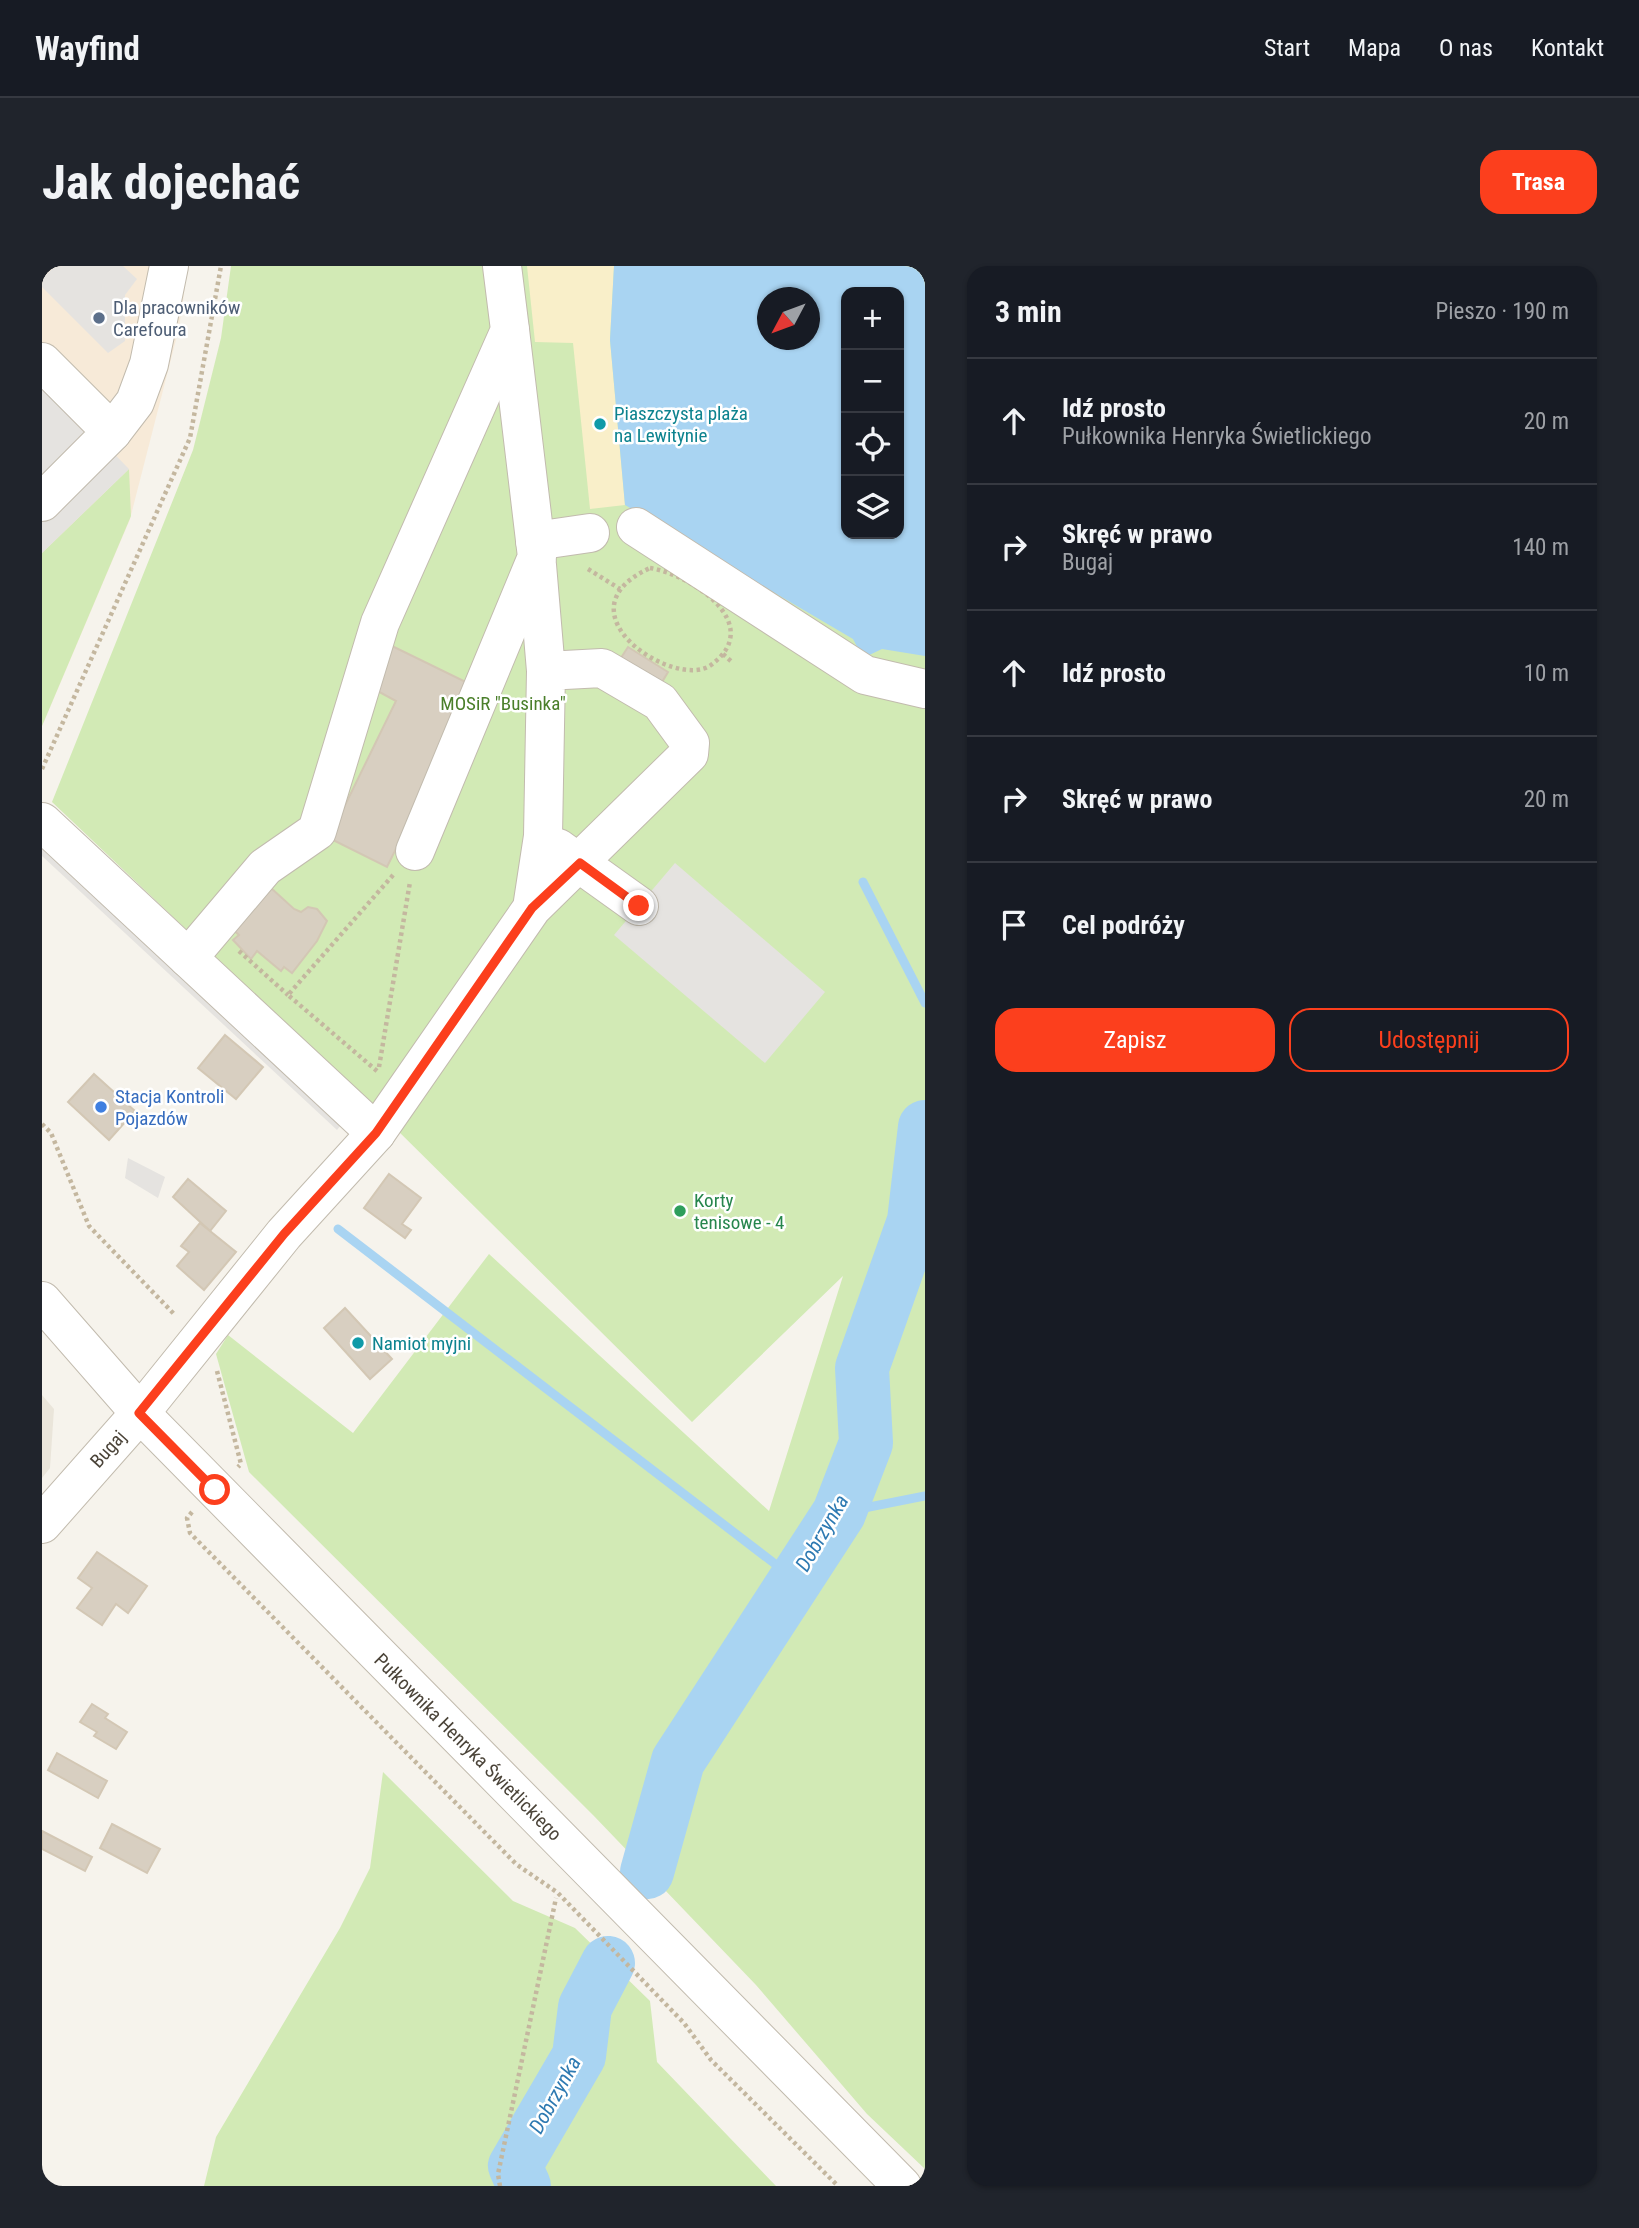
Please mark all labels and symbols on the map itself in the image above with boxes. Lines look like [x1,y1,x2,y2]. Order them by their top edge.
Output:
north arrow [757,287,820,350]
place label: Dla pracowników Carefoura [113,296,240,341]
marker: Dla pracowników Carefoura [91,310,107,326]
place label: Piaszczysta plaża na Lewitynie [614,402,748,447]
marker: Piaszczysta plaża na Lewitynie [592,416,608,432]
park label: MOSiR "Businka" [440,692,566,715]
route end [623,890,654,921]
place label: Stacja Kontroli Pojazdów [115,1085,224,1130]
marker: Stacja Kontroli Pojazdów [93,1099,109,1115]
place label: Korty tenisowe - 4 [694,1189,784,1234]
marker: Korty tenisowe - 4 [672,1203,688,1219]
place label: Namiot myjni [372,1332,471,1355]
marker: Namiot myjni [350,1335,366,1351]
street label: Bugaj [85,1426,131,1472]
route start [199,1474,230,1505]
water label: Dobrzynka [791,1490,853,1576]
street label: Pułkownika Henryka Świetlickiego [369,1648,567,1846]
water label: Dobrzynka [524,2052,586,2138]

